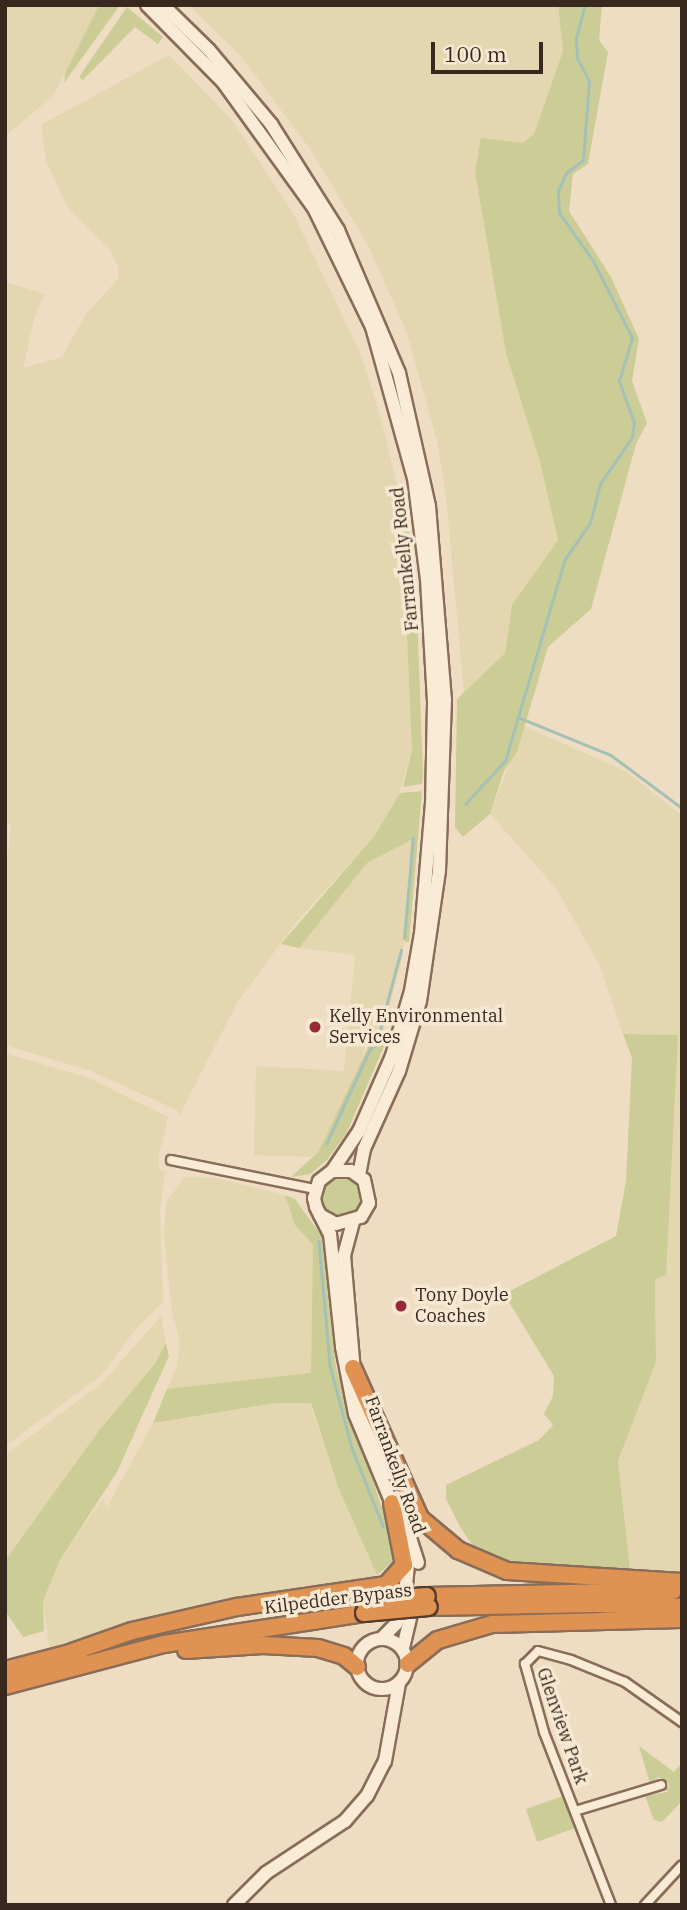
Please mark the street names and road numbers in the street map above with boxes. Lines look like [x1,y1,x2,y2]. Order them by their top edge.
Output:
street label: Farrankelly Road [387,486,423,632]
street label: Farrankelly Road [360,1393,430,1537]
street label: Kilpedder Bypass [263,1579,413,1619]
street label: Glenview Park [532,1665,592,1787]

